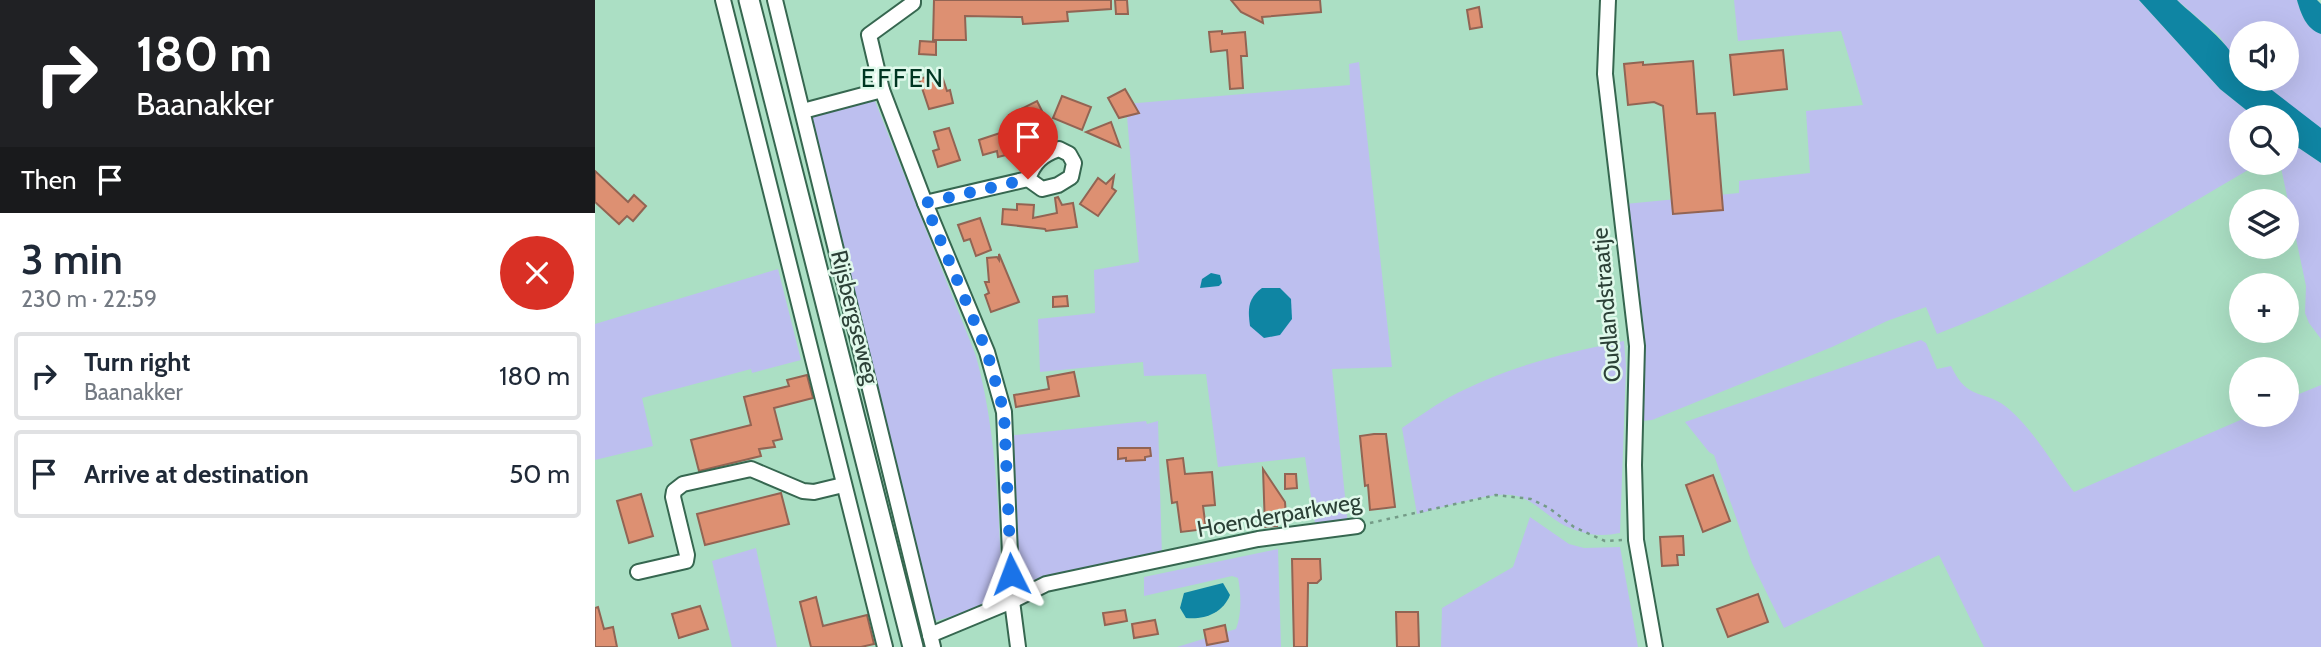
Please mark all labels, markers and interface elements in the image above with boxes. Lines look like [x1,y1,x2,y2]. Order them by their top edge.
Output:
map controls [2229,21,2299,427]
button: sound [2229,21,2299,91]
text: 180 m [136,24,272,83]
icon: right [21,28,112,119]
district label: EFFEN [861,62,945,94]
text: Baanakker [136,84,274,123]
button: search [2229,105,2299,175]
pin [998,107,1058,179]
icon: arrive [1009,118,1047,156]
icon: arrive [91,161,129,199]
text: Then [21,164,77,196]
button: layers [2229,189,2299,259]
street label: Oudlandstraatje [1585,226,1627,383]
text: 3 min [21,233,123,285]
button: close [500,236,574,310]
street label: Rijsbergseweg [825,247,885,387]
button: + [2229,273,2299,343]
text: 230 m · 22:59 [21,285,157,313]
text: Turn right [84,346,190,378]
icon: right [25,357,63,395]
button: − [2229,357,2299,427]
text: 180 m [499,360,570,392]
text: Baanakker [84,378,183,406]
icon: arrive [25,455,63,493]
text: Arrive at destination [84,458,309,490]
text: 50 m [509,458,570,490]
street label: Hoenderparkweg [1195,487,1364,543]
position arrow [974,537,1048,611]

